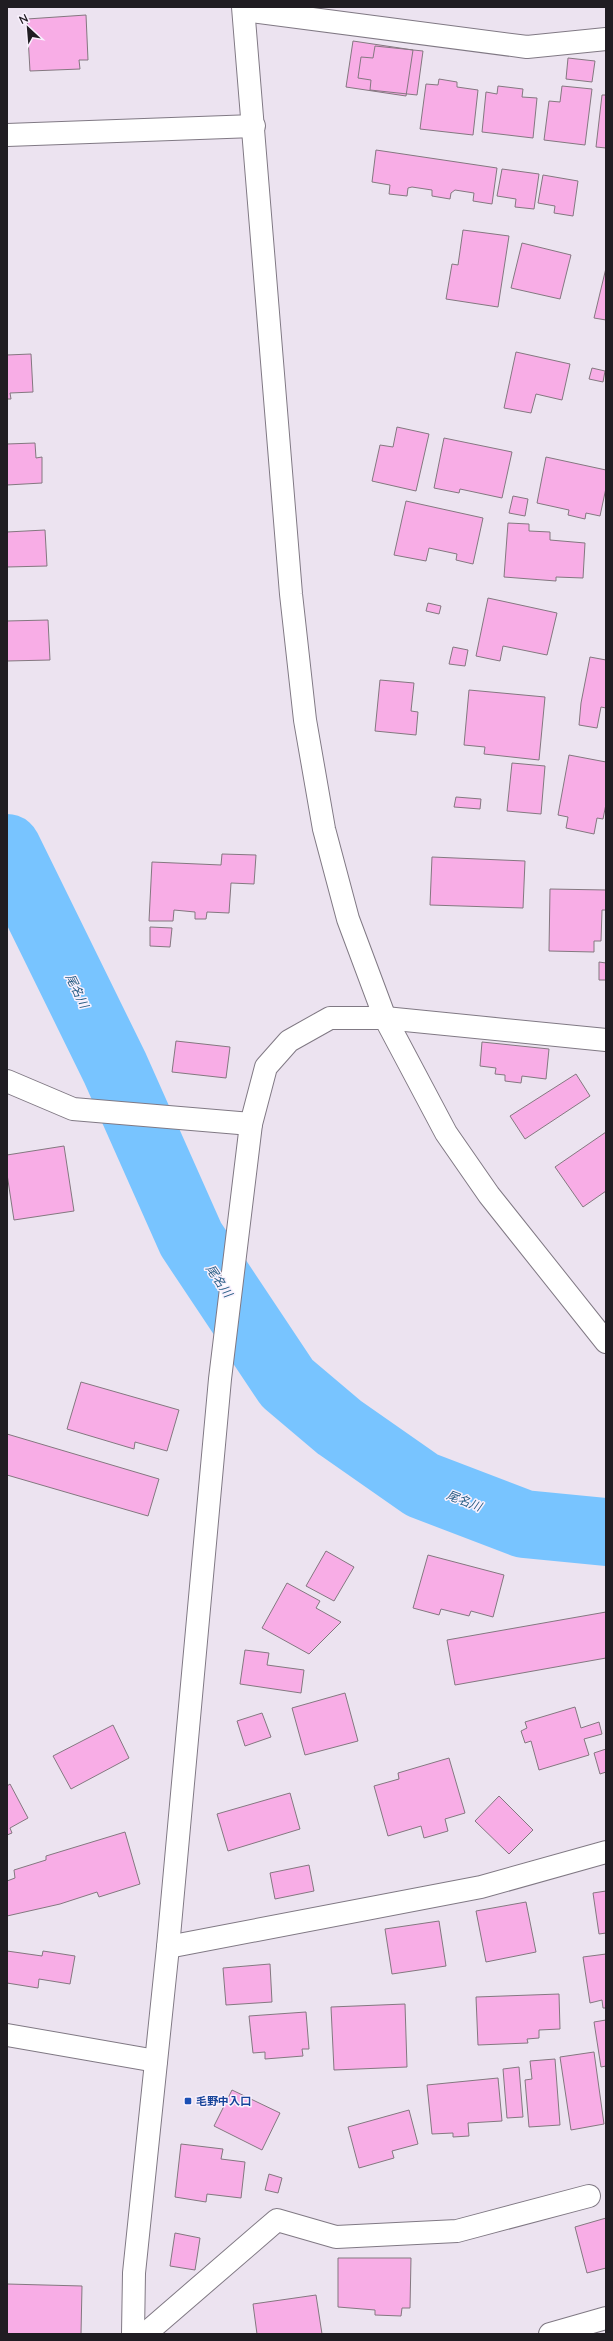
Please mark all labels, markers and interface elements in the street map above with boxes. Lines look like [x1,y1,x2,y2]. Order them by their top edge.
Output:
north arrow [8,8,48,48]
text: N [17,11,30,26]
water label: 尾名川 [63,971,93,1012]
water label: 尾名川 [203,1262,237,1301]
water label: 尾名川 [445,1487,486,1515]
place label: 毛野中入口 [196,2094,251,2107]
marker: 毛野中入口 [183,2096,193,2106]

